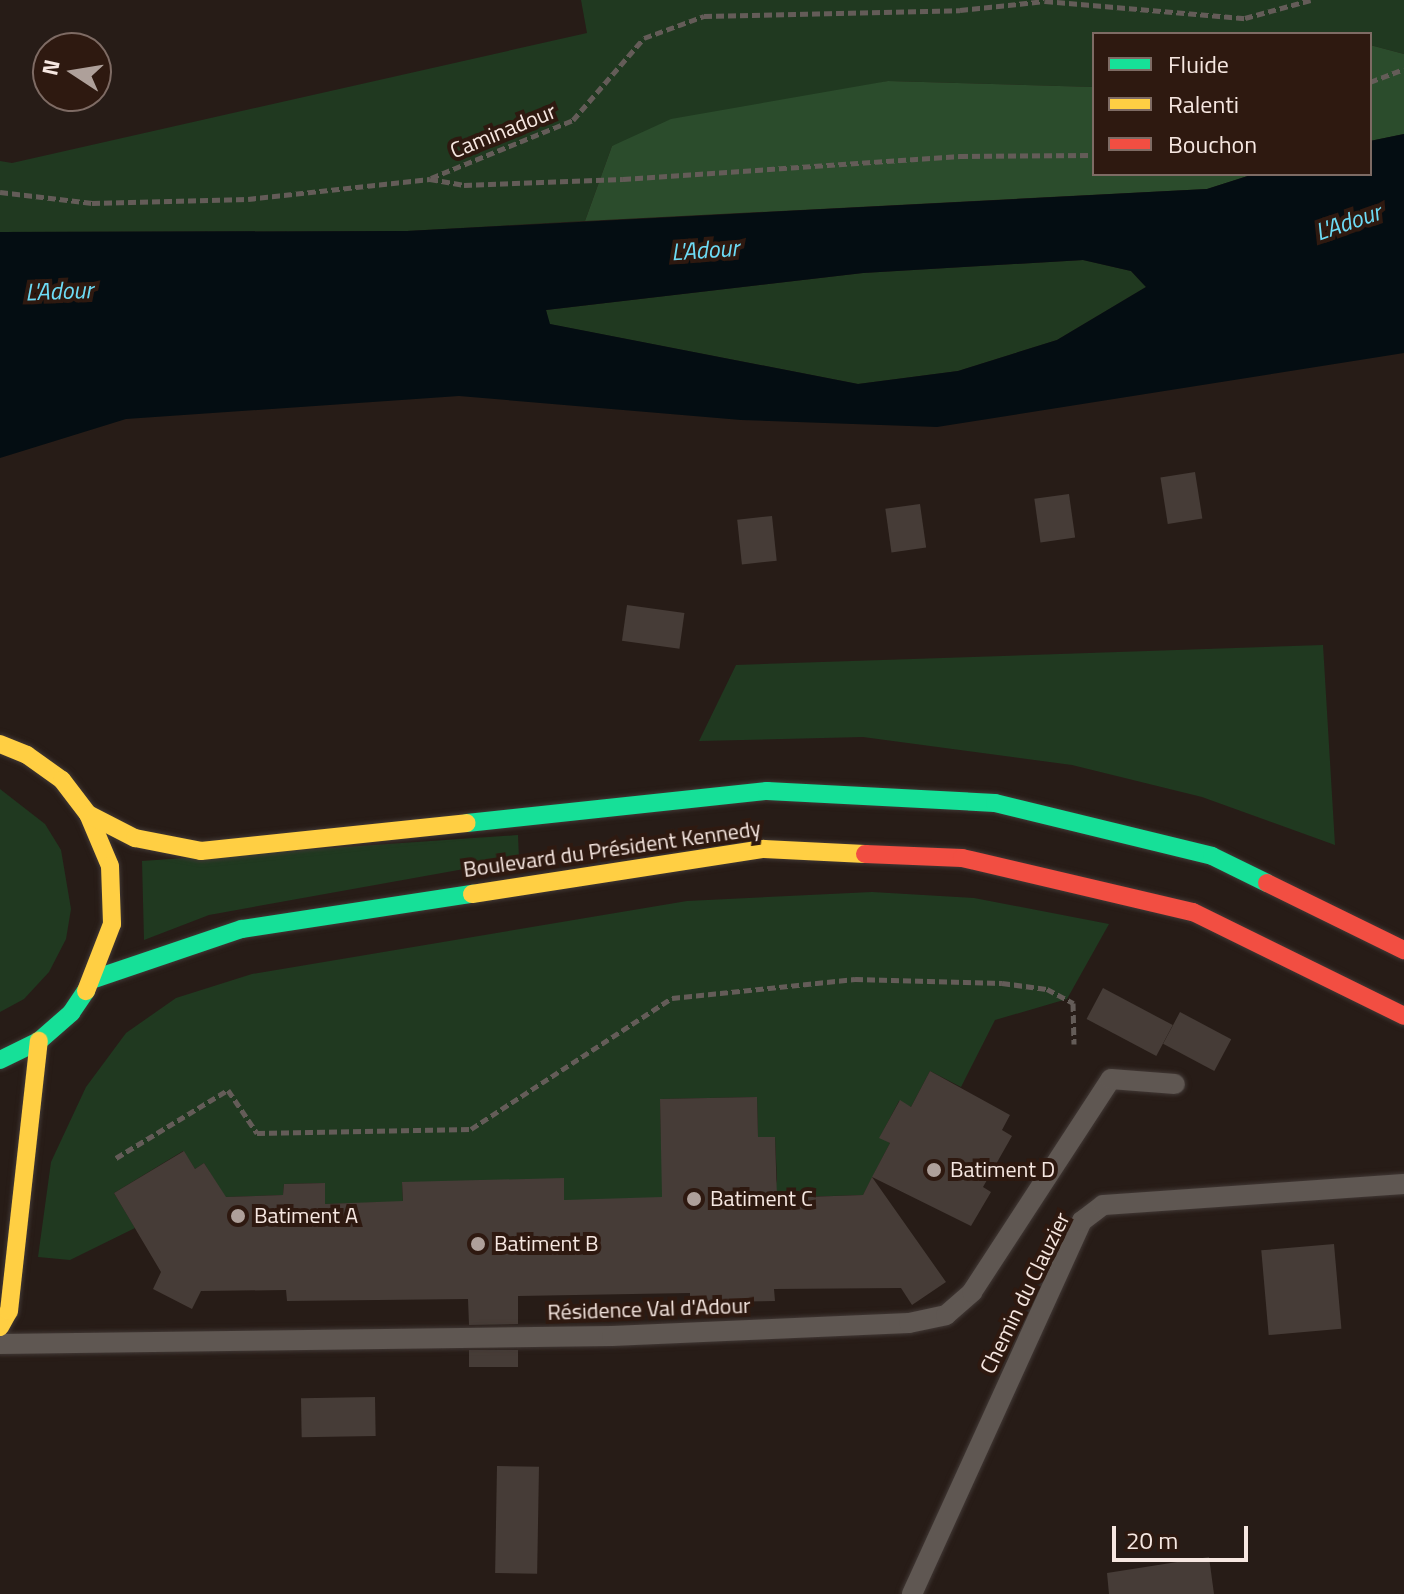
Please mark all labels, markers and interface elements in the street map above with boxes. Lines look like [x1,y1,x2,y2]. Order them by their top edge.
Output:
north arrow [32,32,112,112]
legend [1092,32,1372,176]
text: Fluide [1168,46,1229,82]
text: N [32,56,69,78]
text: Ralenti [1168,86,1239,122]
street label: Caminadour [446,98,560,164]
text: Bouchon [1168,126,1257,162]
water label: L'Adour [1311,197,1385,247]
water label: L'Adour [670,233,740,267]
water label: L'Adour [25,275,93,307]
street label: Boulevard du Président Kennedy [462,815,762,883]
place label: Batiment D [950,1157,1055,1183]
marker: Batiment D [925,1161,943,1179]
place label: Batiment C [710,1186,813,1212]
marker: Batiment C [685,1190,703,1208]
place label: Batiment A [254,1203,358,1229]
marker: Batiment A [229,1207,247,1225]
street label: Chemin du Clauzier [975,1208,1075,1378]
place label: Batiment B [494,1231,598,1257]
marker: Batiment B [469,1235,487,1253]
street label: Résidence Val d'Adour [547,1292,751,1326]
scale bar [1116,1510,1252,1560]
text: 20 m [1126,1522,1178,1558]

